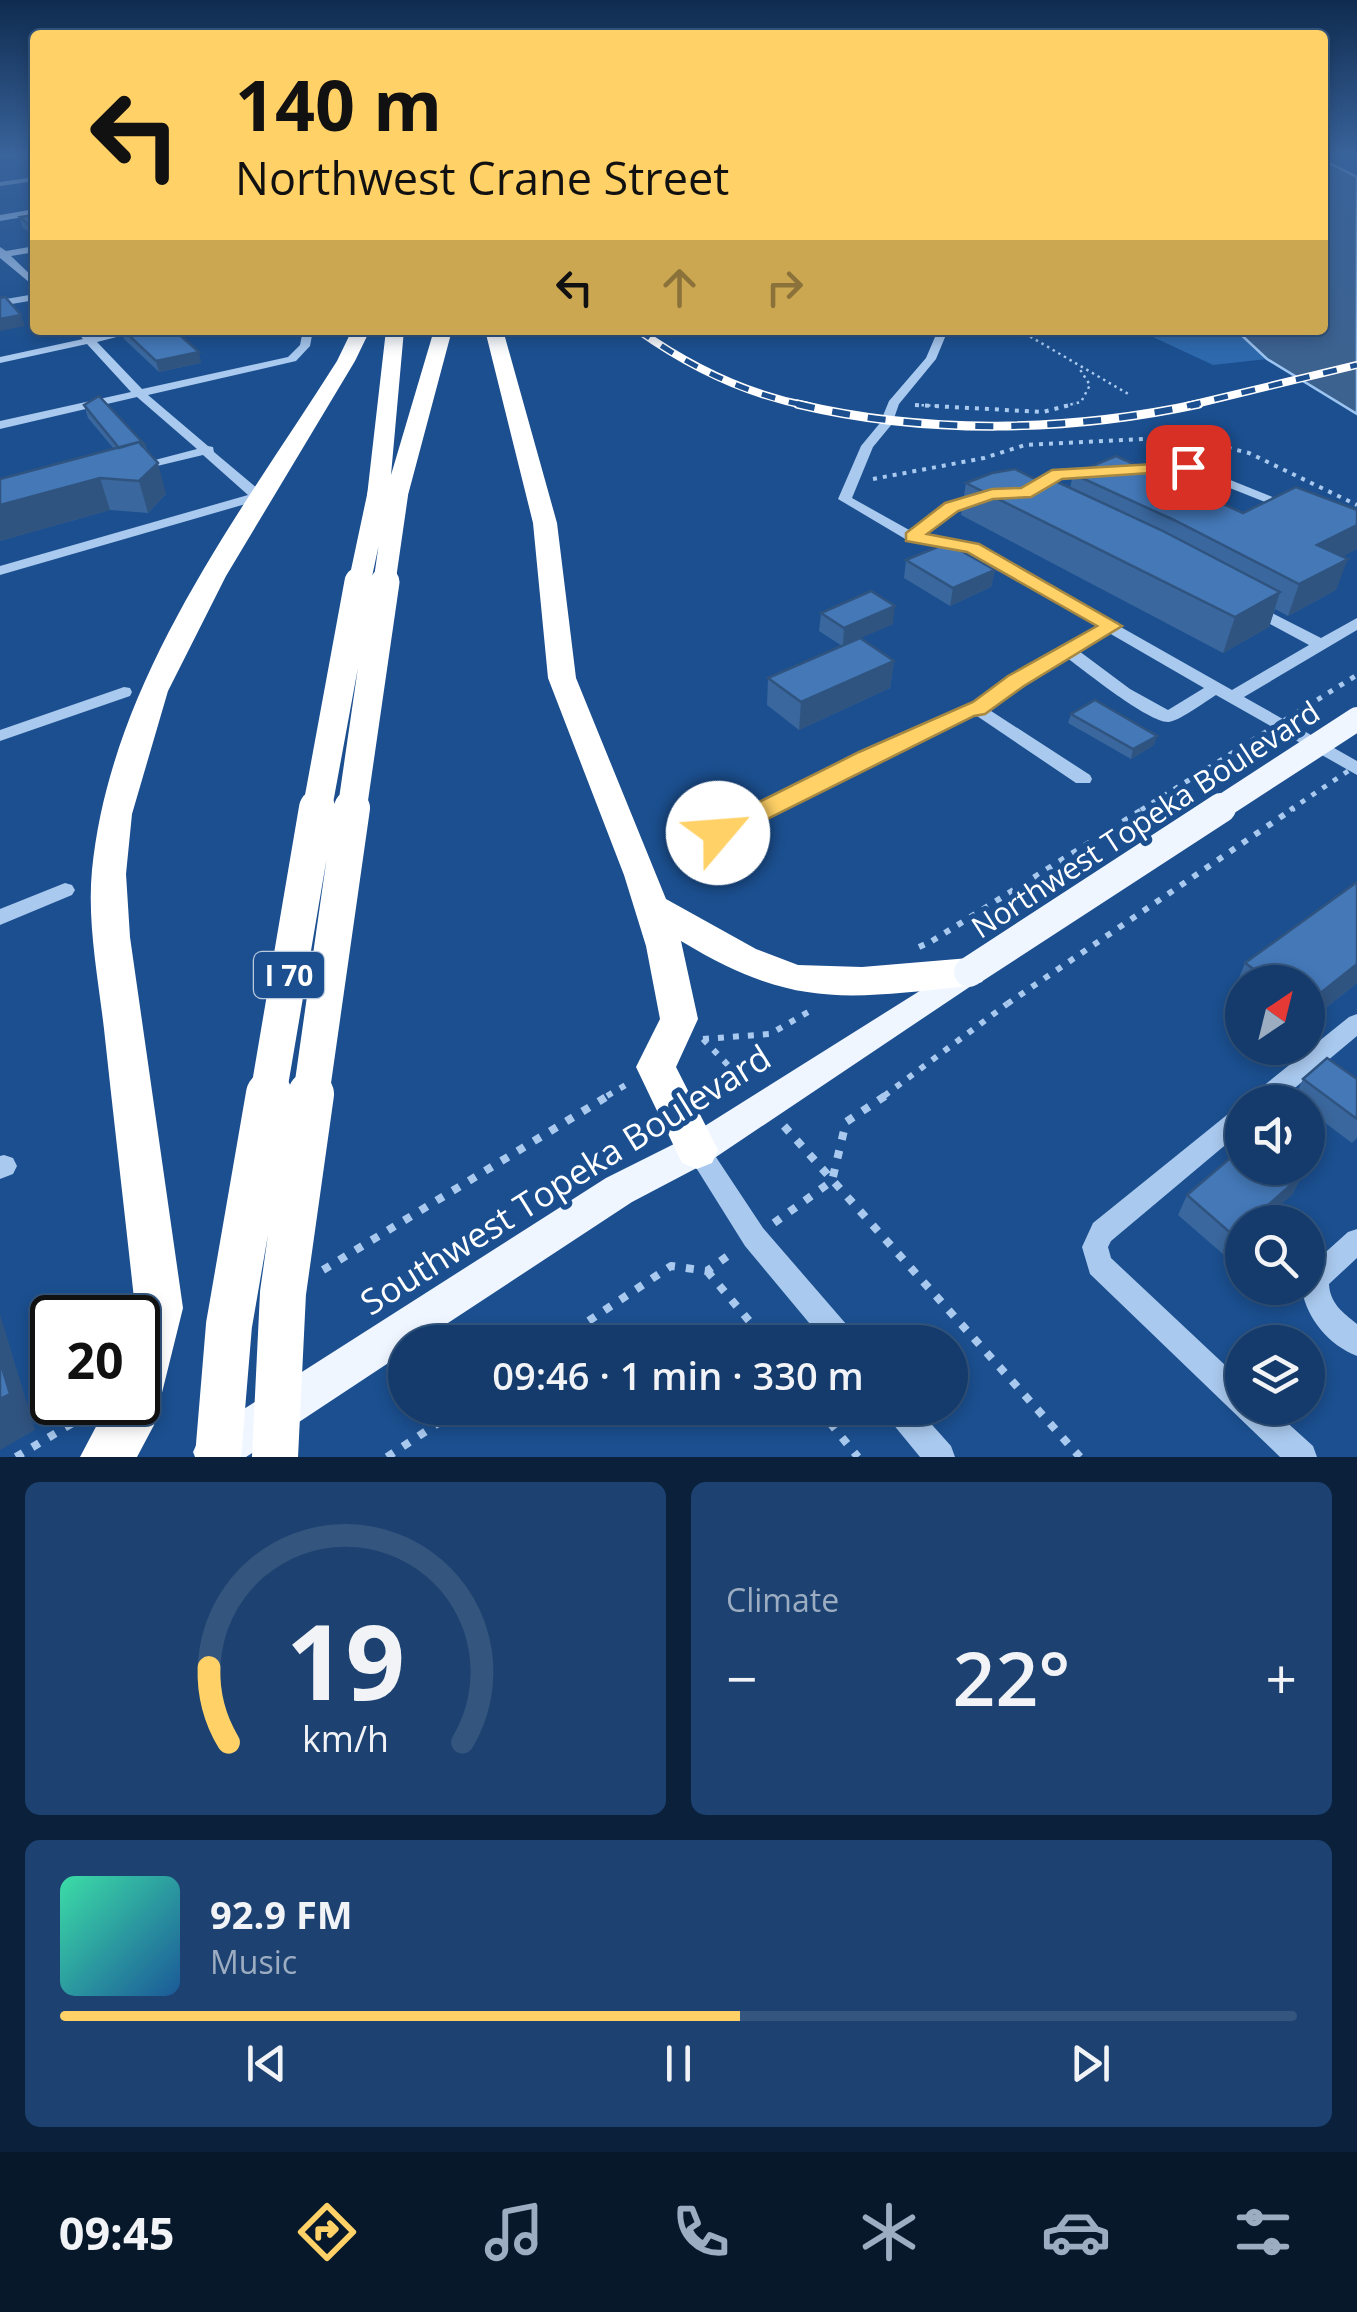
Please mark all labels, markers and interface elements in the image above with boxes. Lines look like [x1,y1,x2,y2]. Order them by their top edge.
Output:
text: 140 m [235,56,442,152]
icon: left [70,70,200,200]
text: Northwest Crane Street [235,147,729,208]
icon: left [547,260,602,315]
icon: ahead [652,260,707,315]
icon: right [757,260,812,315]
pin [1146,425,1231,510]
icon: arrive [1161,440,1216,495]
street label: Northwest Topeka Boulevard [963,691,1327,947]
position arrow [666,781,770,885]
road number: I 70 [254,952,324,998]
north arrow [1225,965,1325,1065]
map controls [1225,965,1325,1425]
street label: Southwest Topeka Boulevard [351,1033,779,1325]
button: sound [1225,1085,1325,1185]
button: search [1225,1205,1325,1305]
speed limit sign: 20 [30,1295,160,1425]
button: layers [1225,1325,1325,1425]
text: 09:46 · 1 min · 330 m [492,1349,864,1401]
text: Climate [726,1578,839,1621]
text: 19 [286,1589,405,1730]
text: 22° [953,1626,1070,1728]
text: − [726,1640,757,1715]
text: + [1266,1640,1297,1715]
text: km/h [302,1714,389,1762]
text: 92.9 FM [210,1888,353,1940]
text: Music [210,1940,297,1983]
icon: previous [239,2036,294,2091]
icon: pause [651,2036,706,2091]
icon: next [1063,2036,1118,2091]
icon: directions [292,2197,362,2267]
icon: music [479,2197,549,2267]
icon: phone [666,2197,736,2267]
icon: climate [854,2197,924,2267]
icon: car [1041,2197,1111,2267]
icon: filters [1228,2197,1298,2267]
text: 09:45 [59,2202,174,2263]

